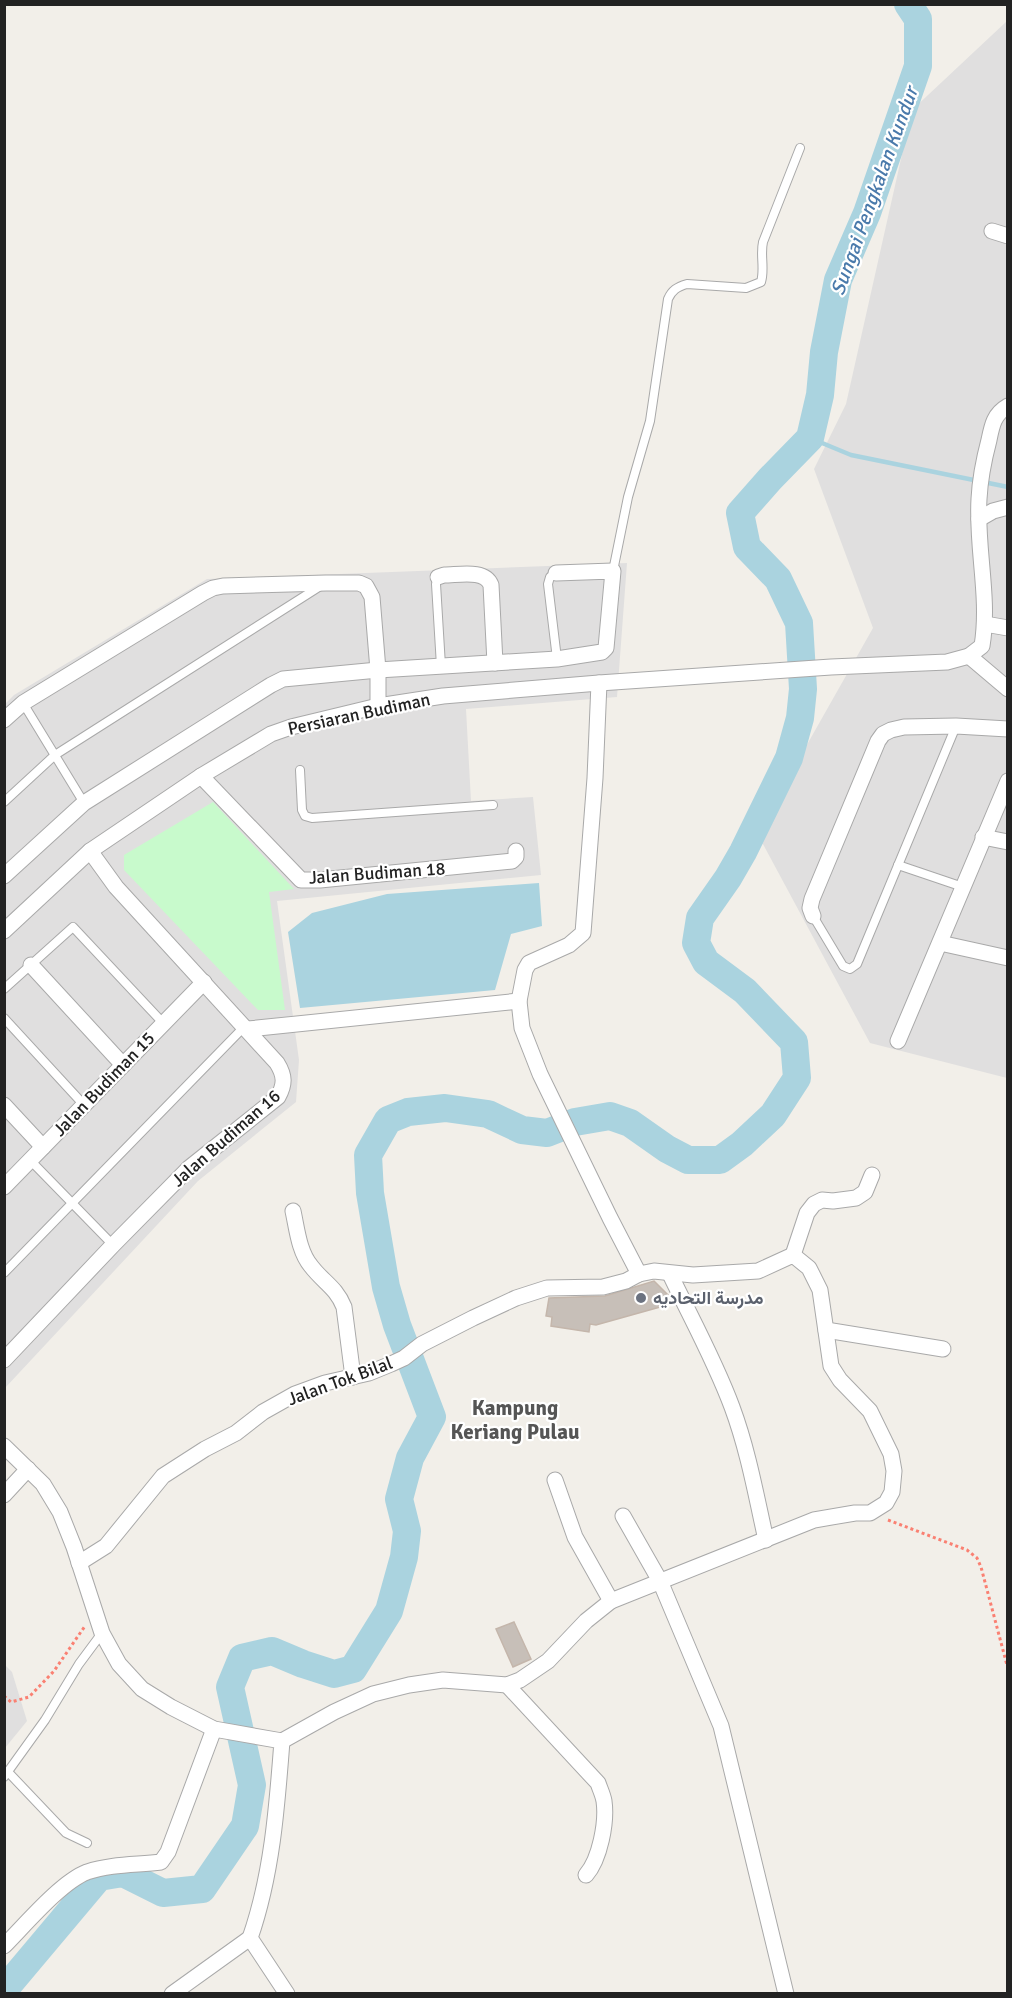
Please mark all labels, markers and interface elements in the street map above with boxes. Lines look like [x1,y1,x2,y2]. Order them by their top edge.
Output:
water label: Sungai Pengkalan Kundur [825,81,925,299]
street label: Persiaran Budiman [286,688,432,740]
street label: Jalan Budiman 18 [308,857,446,889]
street label: Jalan Budiman 15 [49,1027,159,1141]
street label: Jalan Budiman 16 [167,1085,285,1191]
place label: مدرسة التحاديه [653,1287,764,1309]
marker: مدرسة التحاديه [634,1291,648,1305]
street label: Jalan Tok Bilal [284,1352,396,1410]
district label: Kampung Keriang Pulau [451,1395,579,1445]

